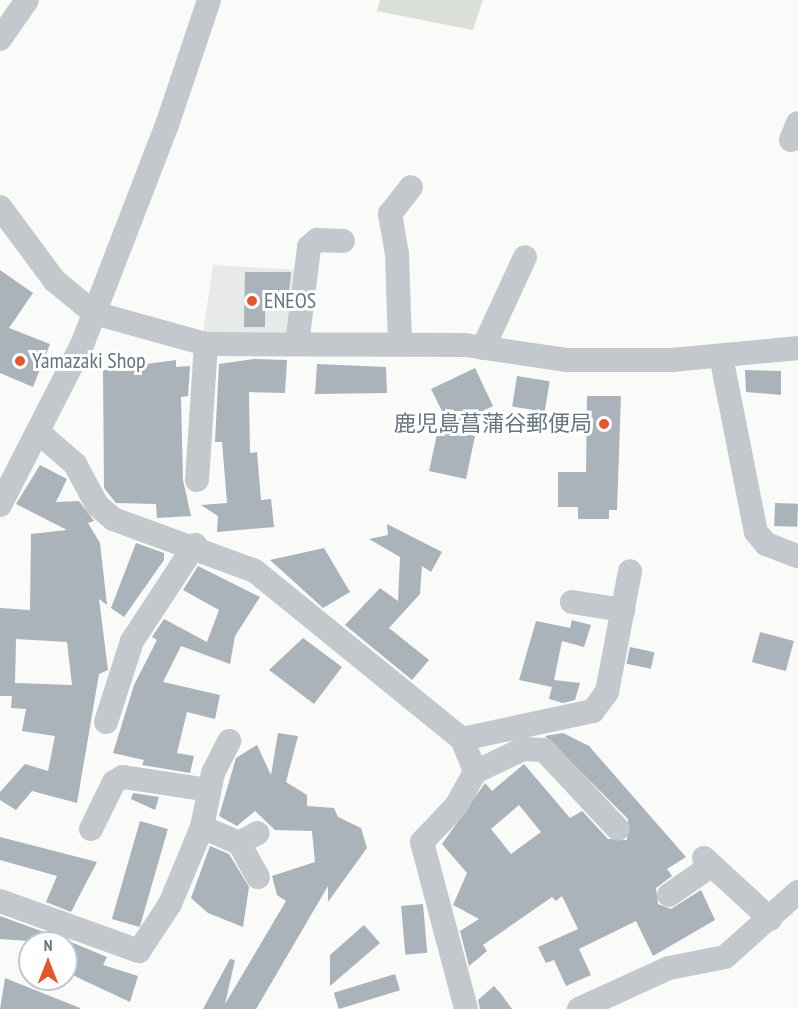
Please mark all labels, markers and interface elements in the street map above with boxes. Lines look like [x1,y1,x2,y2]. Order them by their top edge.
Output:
place label: ENEOS [264,288,316,314]
marker: ENEOS [245,294,259,308]
place label: Yamazaki Shop [32,348,146,374]
marker: Yamazaki Shop [13,354,27,368]
place label: 鹿児島菖蒲谷郵便局 [394,411,592,437]
marker: 鹿児島菖蒲谷郵便局 [597,417,611,431]
north arrow [18,931,78,991]
text: N [44,935,52,955]

